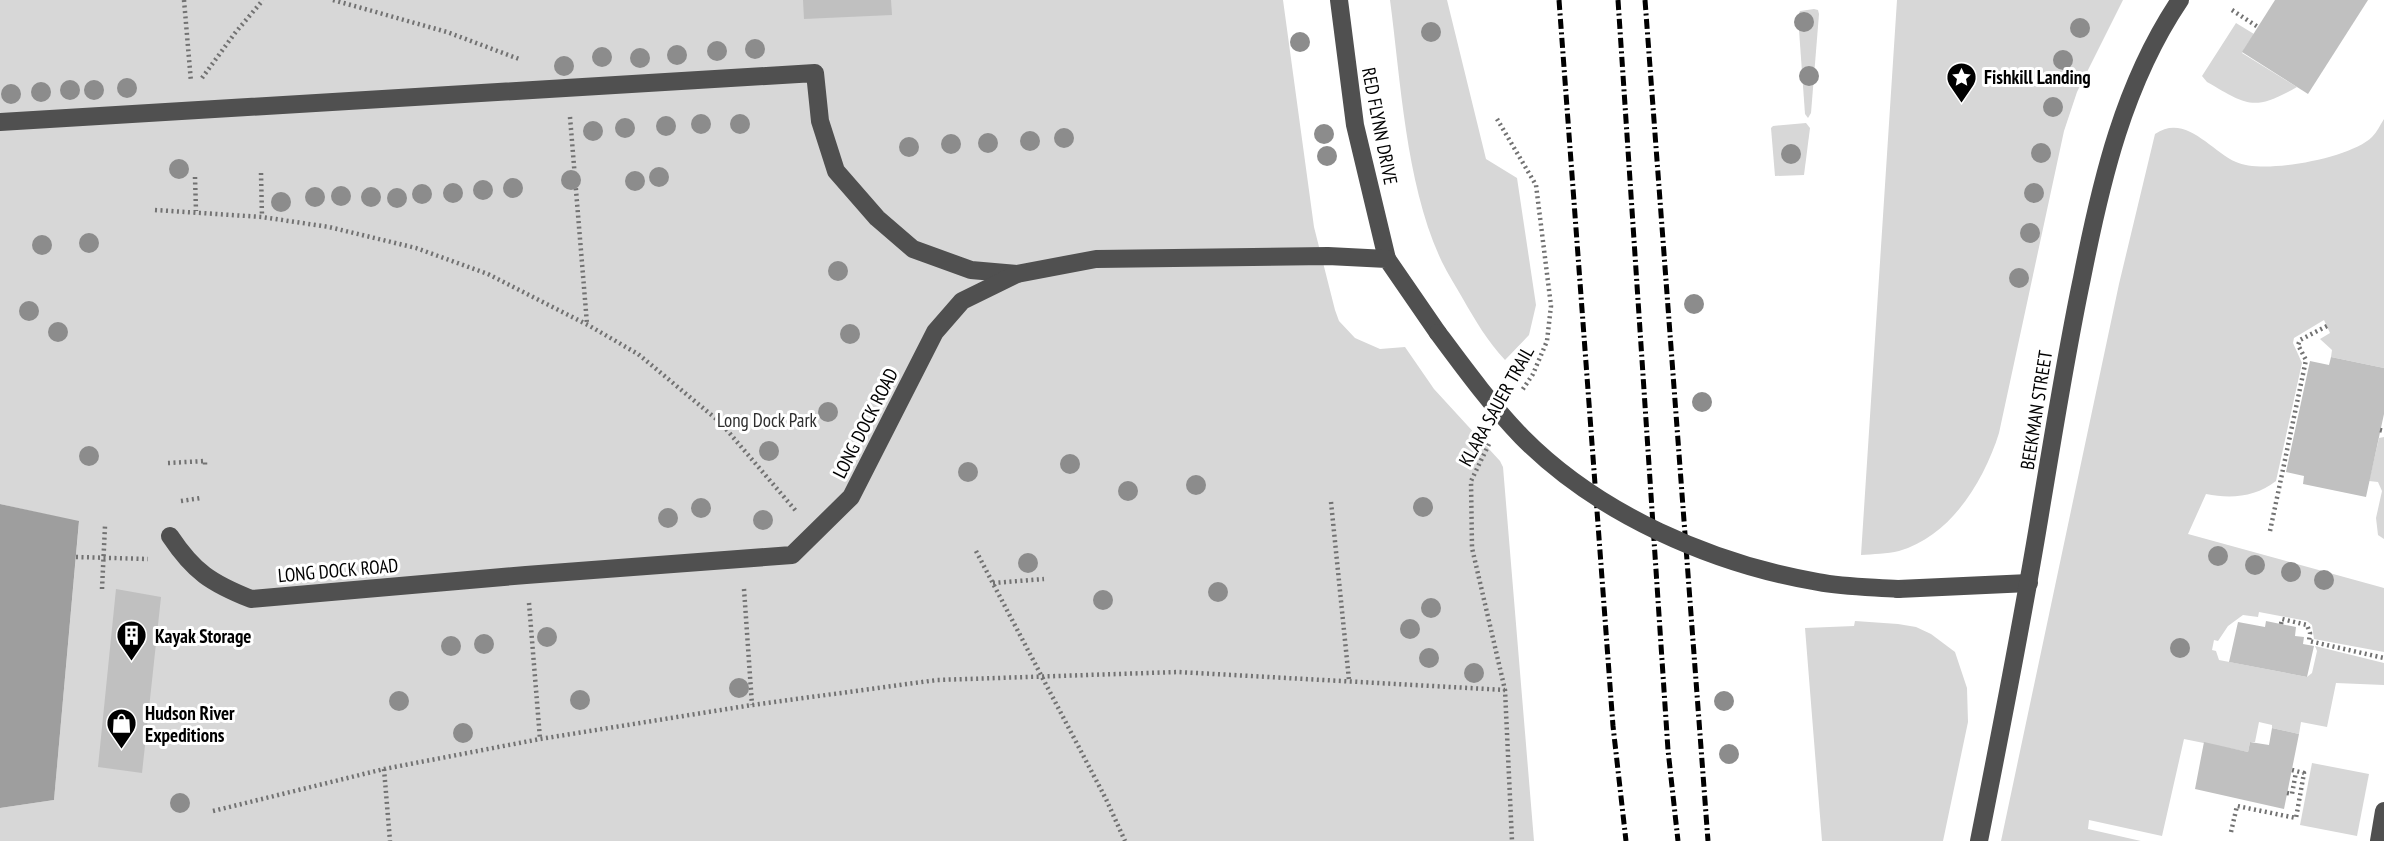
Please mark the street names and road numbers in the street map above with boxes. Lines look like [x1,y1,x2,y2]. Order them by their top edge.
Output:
street label: RED FLYNN DRIVE [1357,65,1403,187]
street label: KLARA SAUER TRAIL [1453,342,1539,470]
street label: BEEKMAN STREET [2015,348,2057,471]
street label: LONG DOCK ROAD [827,364,903,482]
street label: LONG DOCK ROAD [277,553,399,587]

